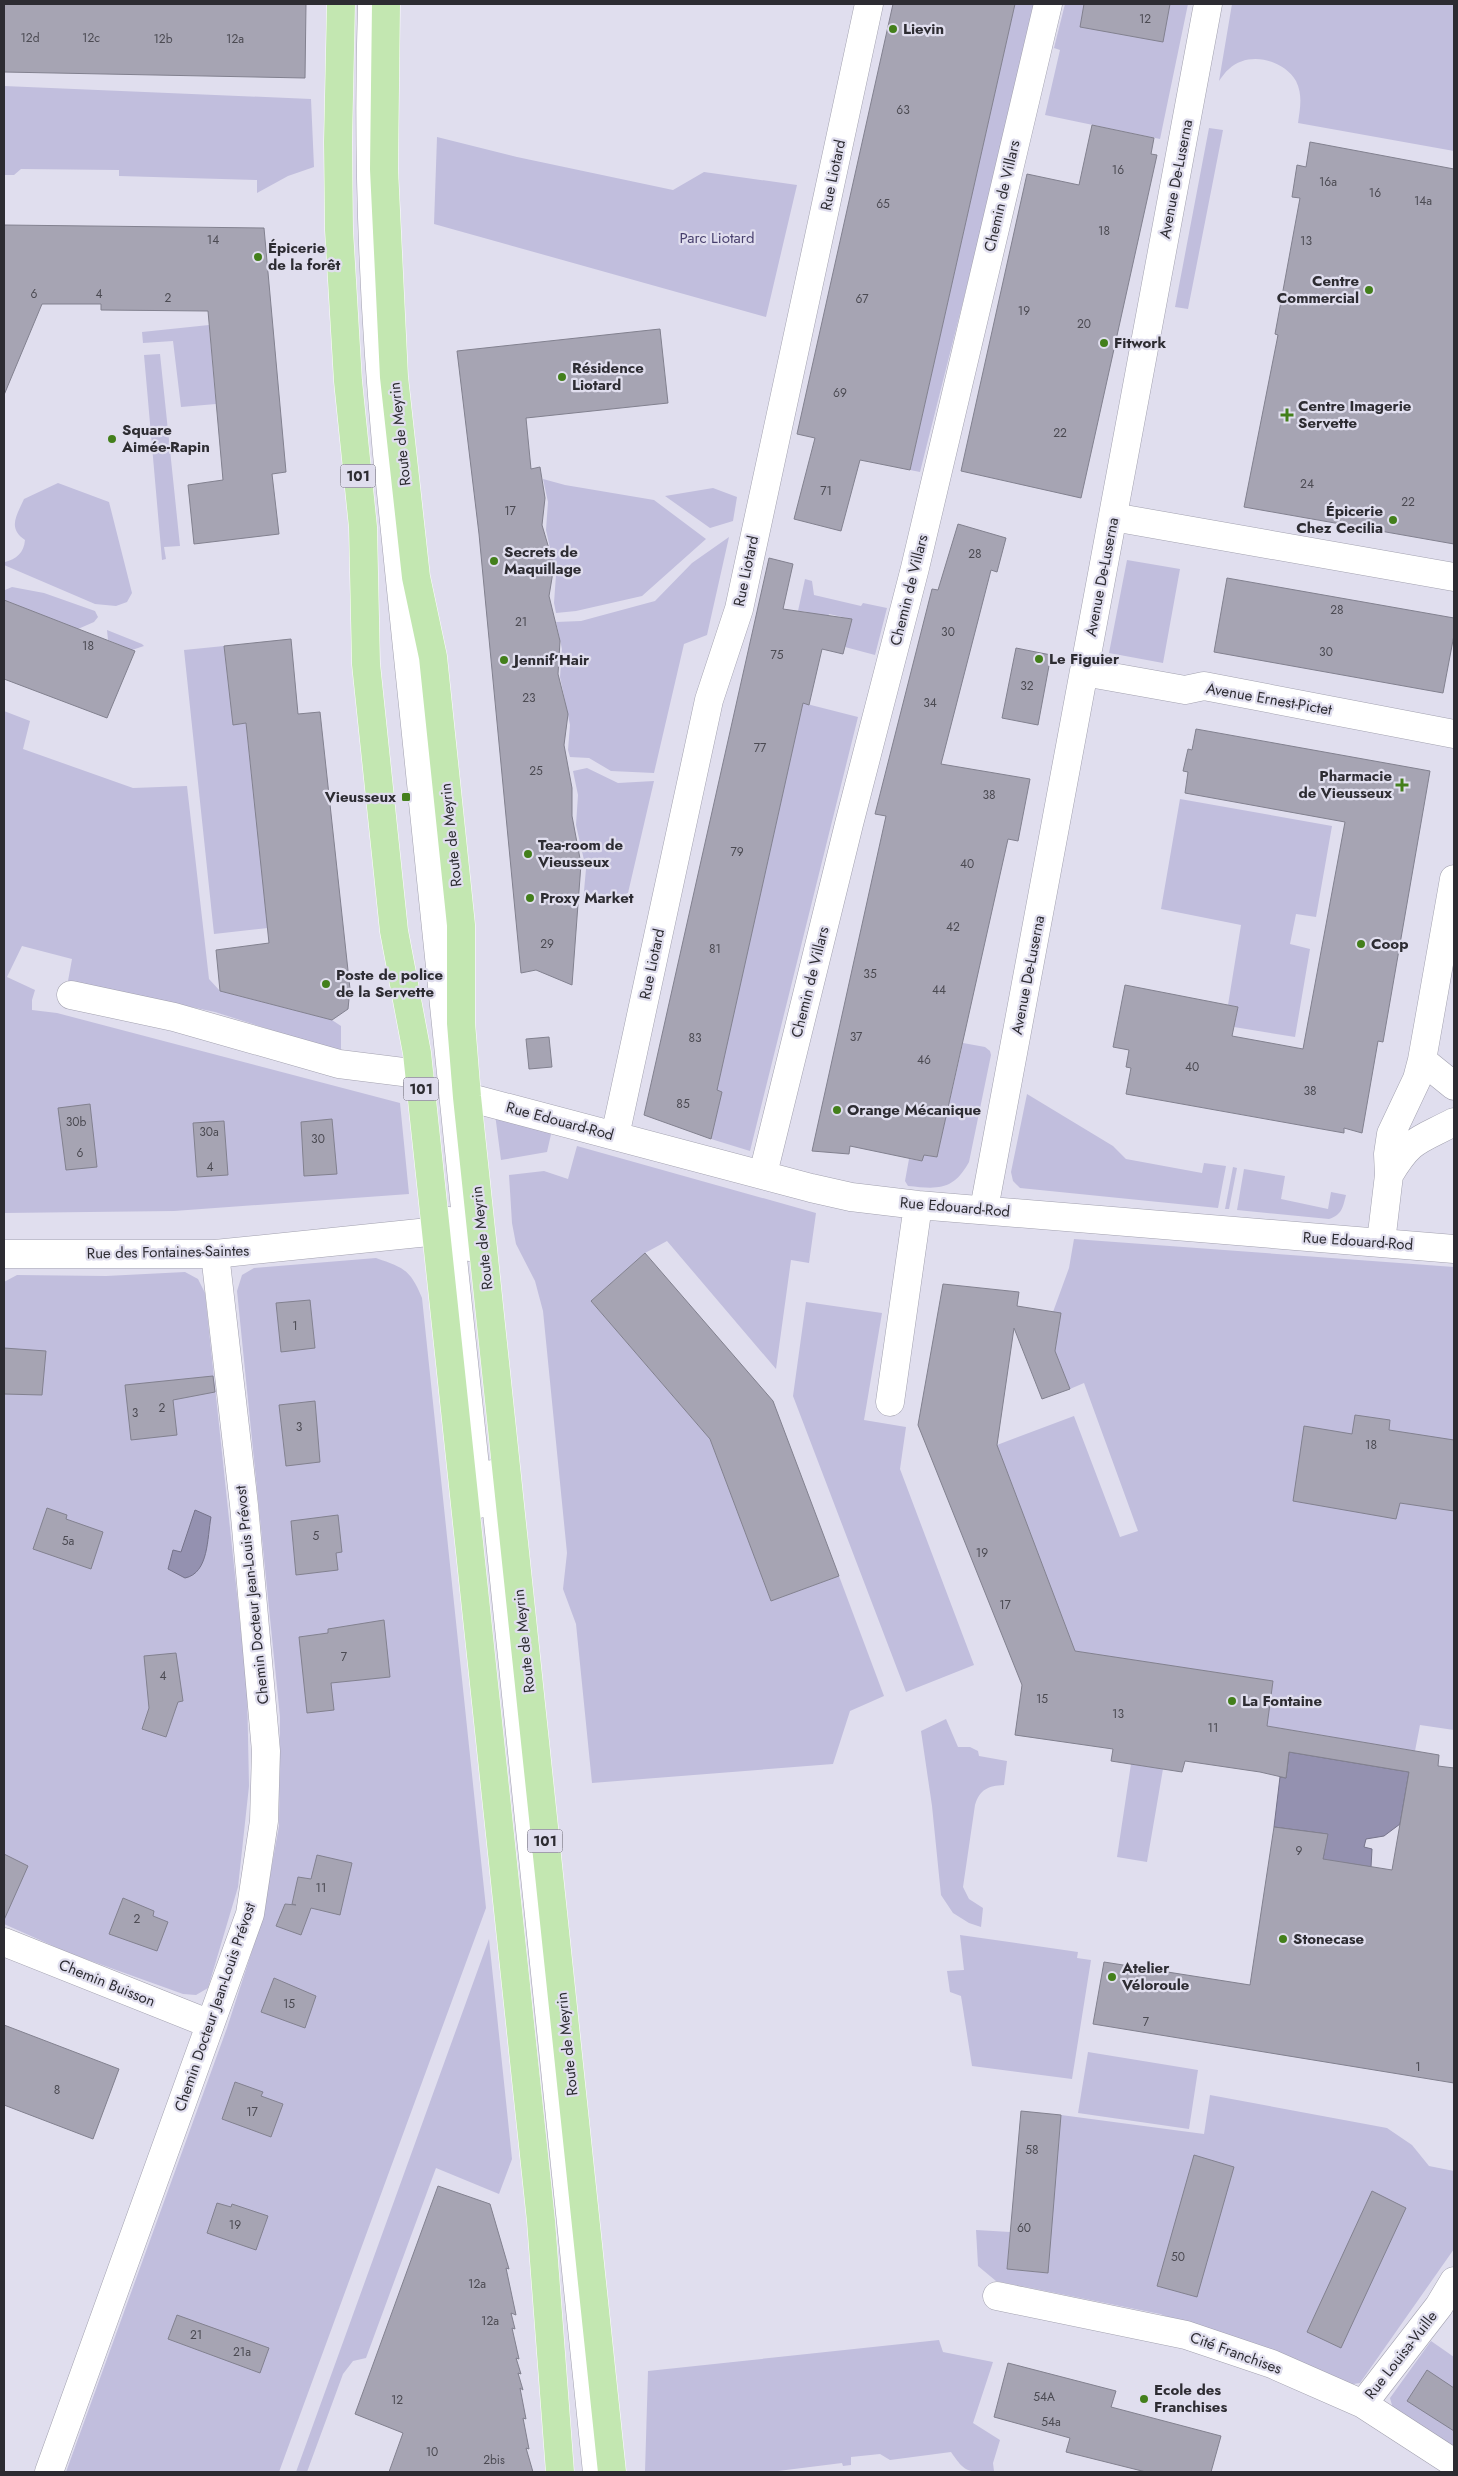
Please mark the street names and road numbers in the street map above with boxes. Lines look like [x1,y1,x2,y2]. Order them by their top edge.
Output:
street label: Avenue De-Luserna [1154,118,1198,240]
street label: Rue Liotard [815,138,851,212]
street label: Chemin de Villars [978,138,1026,254]
street label: Route de Meyrin [384,381,416,487]
road number: 101 [340,464,376,488]
street label: Avenue De-Luserna [1080,516,1124,638]
street label: Chemin de Villars [885,532,933,648]
street label: Rue Liotard [728,534,764,608]
street label: Avenue Ernest-Pictet [1204,677,1334,721]
street label: Route de Meyrin [435,782,467,888]
street label: Avenue De-Luserna [1006,914,1050,1036]
street label: Chemin de Villars [786,924,834,1040]
street label: Rue Liotard [634,927,670,1001]
road number: 101 [404,1078,438,1100]
street label: Rue Edouard-Rod [504,1096,616,1146]
street label: Route de Meyrin [466,1185,498,1291]
street label: Rue Edouard-Rod [899,1191,1011,1223]
street label: Rue Edouard-Rod [1302,1226,1414,1256]
street label: Rue des Fontaines-Saintes [87,1240,249,1264]
street label: Chemin Docteur Jean-Louis Prévost [230,1484,274,1705]
street label: Route de Meyrin [508,1588,540,1694]
road number: 101 [528,1830,562,1852]
street label: Chemin Docteur Jean-Louis Prévost [169,1899,261,2114]
street label: Chemin Buisson [56,1954,158,2012]
street label: Route de Meyrin [551,1991,583,2097]
street label: Rue Louisa-Vuille [1359,2306,1443,2404]
street label: Cité Franchises [1187,2326,1285,2380]

